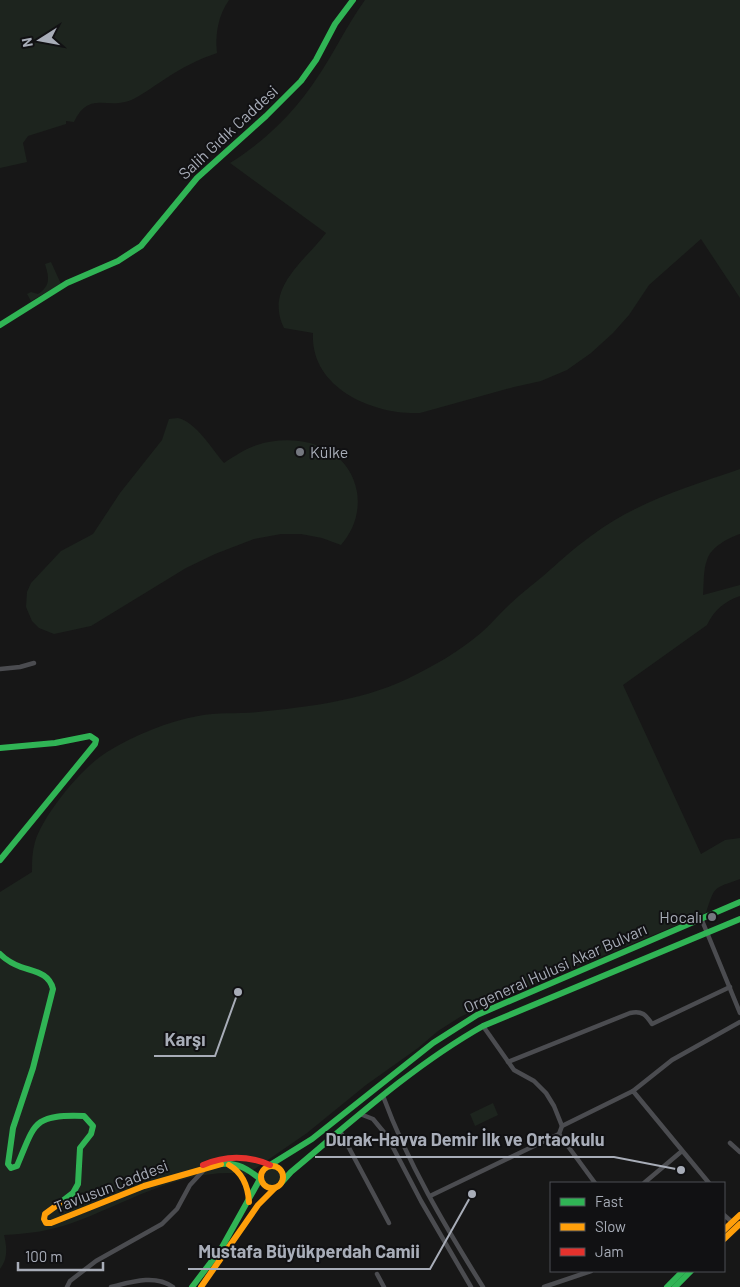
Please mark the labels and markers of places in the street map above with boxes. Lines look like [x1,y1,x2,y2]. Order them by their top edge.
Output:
place label: Külke [310,442,348,461]
marker: Külke [294,446,306,458]
place label: Hocalı [659,907,702,926]
marker: Hocalı [706,911,718,923]
callout: Karşı [154,1023,215,1056]
callout: Durak-Havva Demir İlk ve Ortaokulu [315,1124,614,1157]
callout: Mustafa Büyükperdah Camii [188,1236,430,1269]

